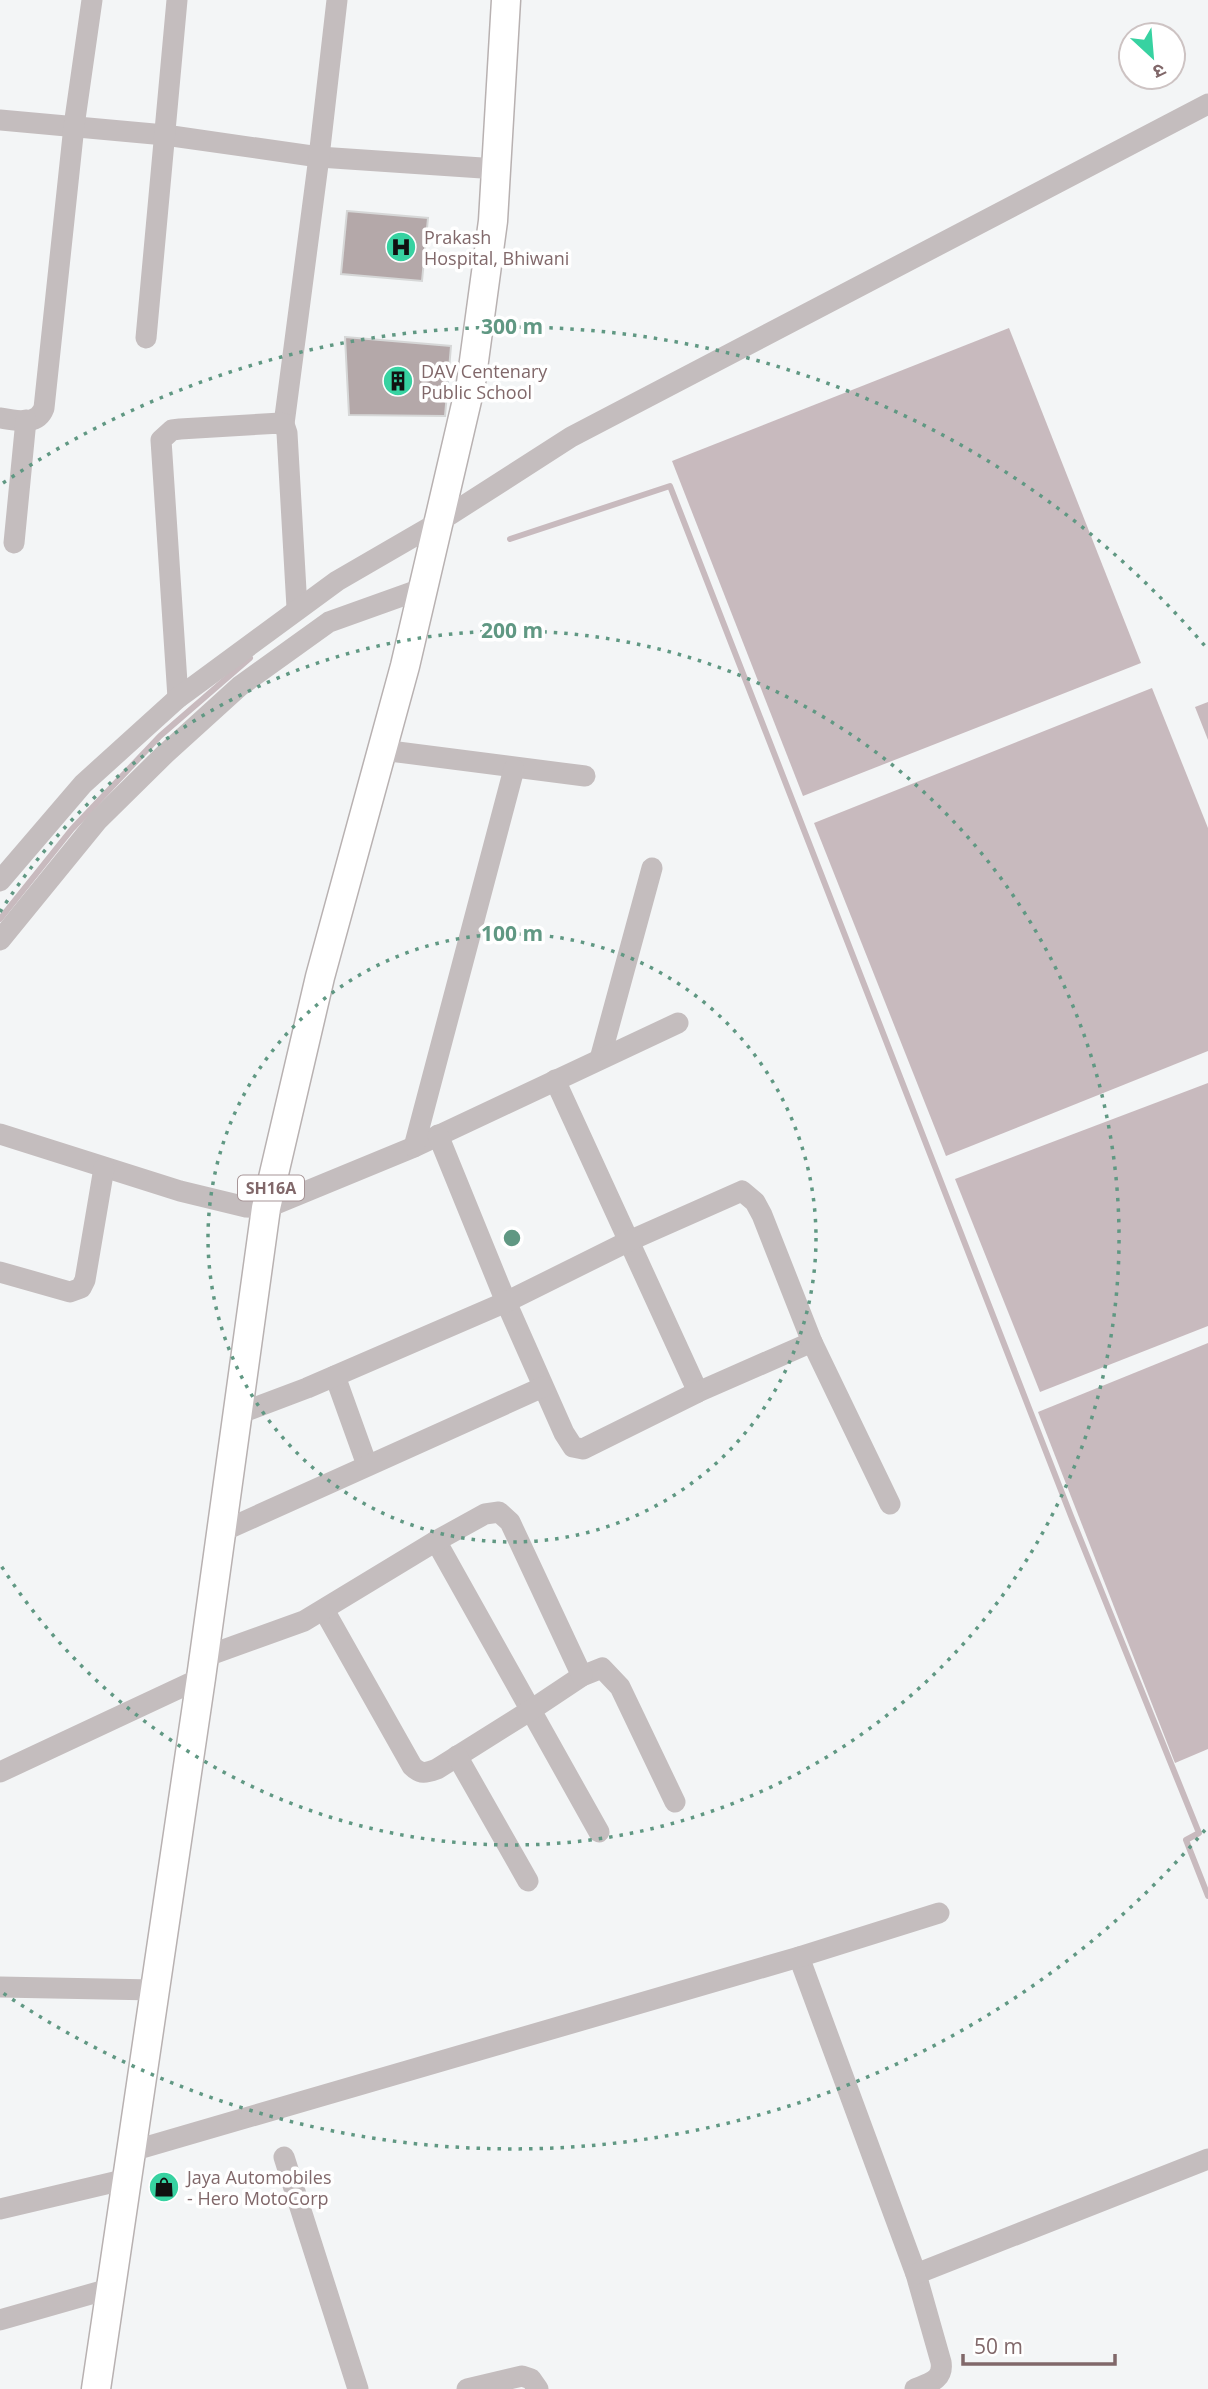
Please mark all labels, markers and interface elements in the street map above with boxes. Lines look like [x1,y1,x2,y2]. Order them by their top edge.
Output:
north arrow [1117,21,1187,91]
text: उ [1148,57,1170,86]
place label: Prakash Hospital, Bhiwani [424,225,569,270]
hospital icon: Prakash Hospital, Bhiwani [384,230,418,264]
text: 300 m [481,312,543,340]
place label: DAV Centenary Public School [421,359,548,404]
building icon: DAV Centenary Public School [381,364,415,398]
text: 200 m [481,616,543,644]
text: 100 m [481,919,543,947]
road number: SH16A [238,1176,304,1200]
centre of rings [500,1226,524,1250]
place label: Jaya Automobiles - Hero MotoCorp [185,2165,331,2210]
shop icon: Jaya Automobiles - Hero MotoCorp [147,2170,181,2204]
scale bar [963,2322,1115,2366]
text: 50 m [974,2332,1023,2360]

